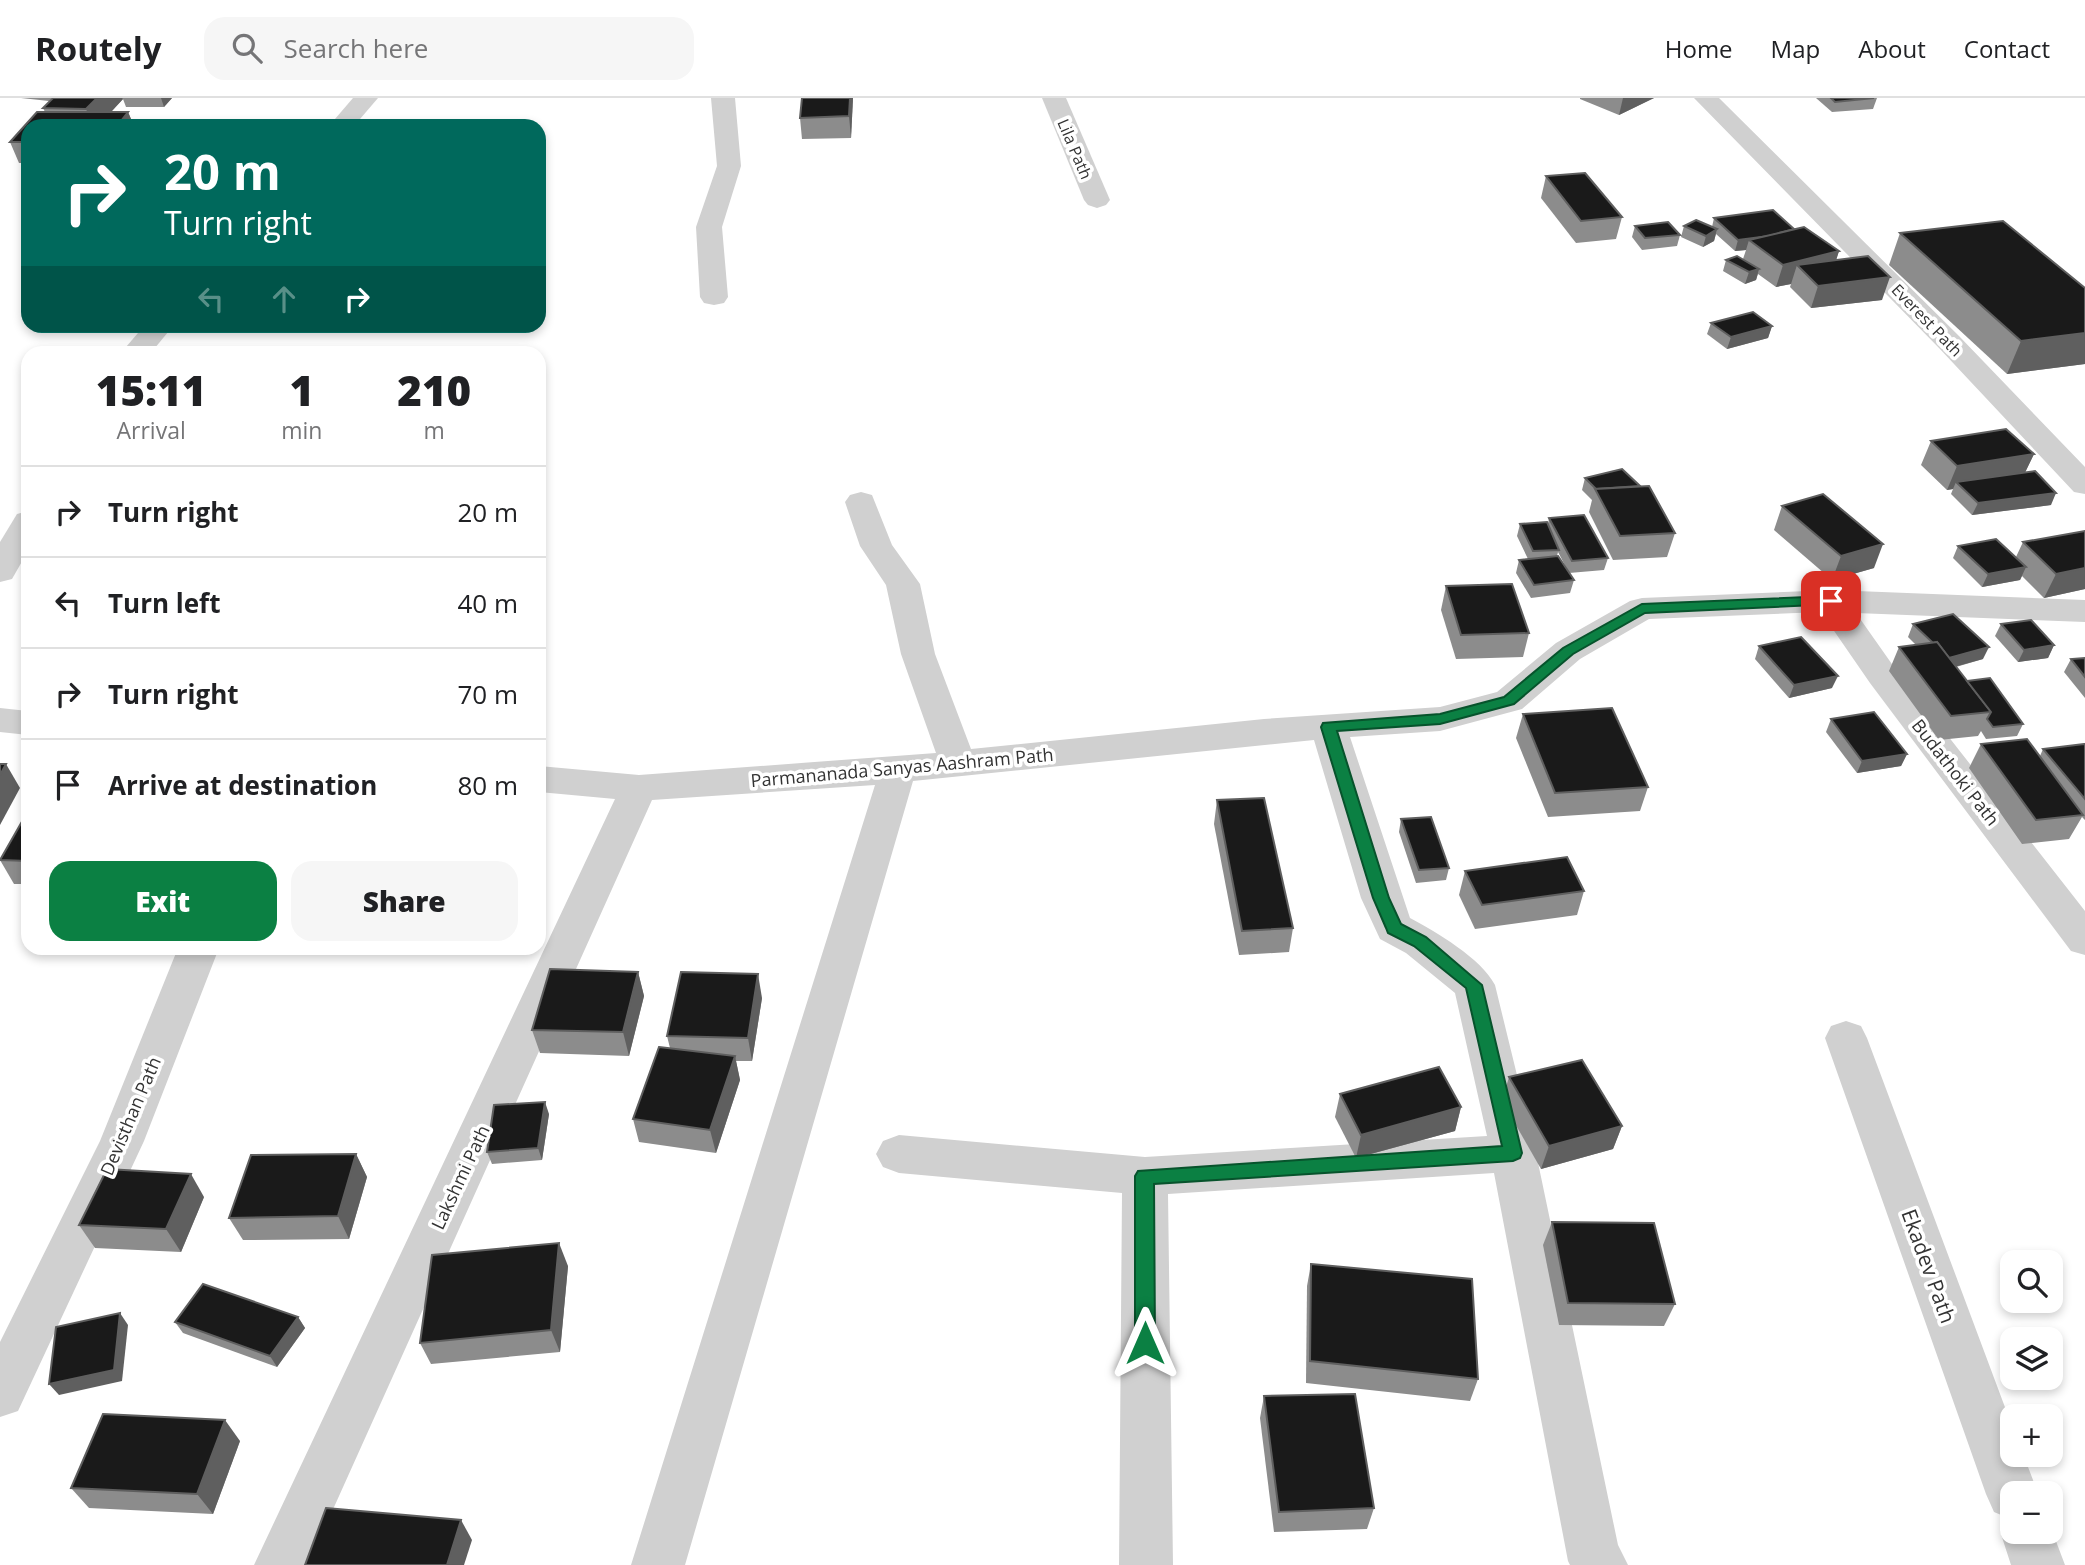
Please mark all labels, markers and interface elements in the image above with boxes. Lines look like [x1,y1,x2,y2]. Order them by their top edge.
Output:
search box [204,17,694,80]
text: Routely [35,26,162,71]
icon: search [228,29,266,67]
text: Search here [284,30,428,66]
text: Home [1665,32,1733,65]
text: Map [1771,32,1820,65]
text: About [1858,32,1926,65]
text: Contact [1964,32,2050,65]
street label: Lila Path [1052,115,1098,183]
text: 20 m [164,138,281,204]
icon: right [49,147,140,238]
text: Turn right [164,201,312,244]
street label: Everest Path [1887,279,1967,361]
icon: left [192,280,230,318]
icon: ahead [265,280,303,318]
icon: right [338,280,376,318]
text: 15:11 [96,361,206,418]
text: 1 [290,361,314,418]
text: 210 [397,361,471,418]
text: Arrival [117,414,186,446]
text: min [281,414,322,446]
text: m [424,414,445,446]
icon: right [49,493,87,531]
text: Turn right [108,494,239,530]
text: 20 m [457,494,518,530]
pin [1801,571,1861,631]
icon: arrive [1812,582,1850,620]
icon: left [49,584,87,622]
text: Turn left [108,585,220,621]
text: 40 m [457,585,518,621]
icon: right [49,675,87,713]
text: Turn right [108,676,239,712]
text: 70 m [457,676,518,712]
street label: Budathoki Path [1907,714,2005,830]
street label: Parmananada Sanyas Aashram Path [750,742,1054,792]
icon: arrive [49,766,87,804]
text: Arrive at destination [108,767,377,803]
text: 80 m [457,767,518,803]
button: Exit [49,861,277,941]
button: Share [291,861,518,941]
street label: Devisthan Path [94,1053,166,1179]
street label: Lakshmi Path [425,1121,495,1233]
street label: Ekadev Path [1895,1205,1963,1327]
map controls [2000,1250,2063,1544]
button: search [2000,1250,2063,1313]
position arrow [1108,1306,1182,1380]
button: layers [2000,1327,2063,1390]
button: + [2000,1404,2063,1467]
button: − [2000,1481,2063,1544]

